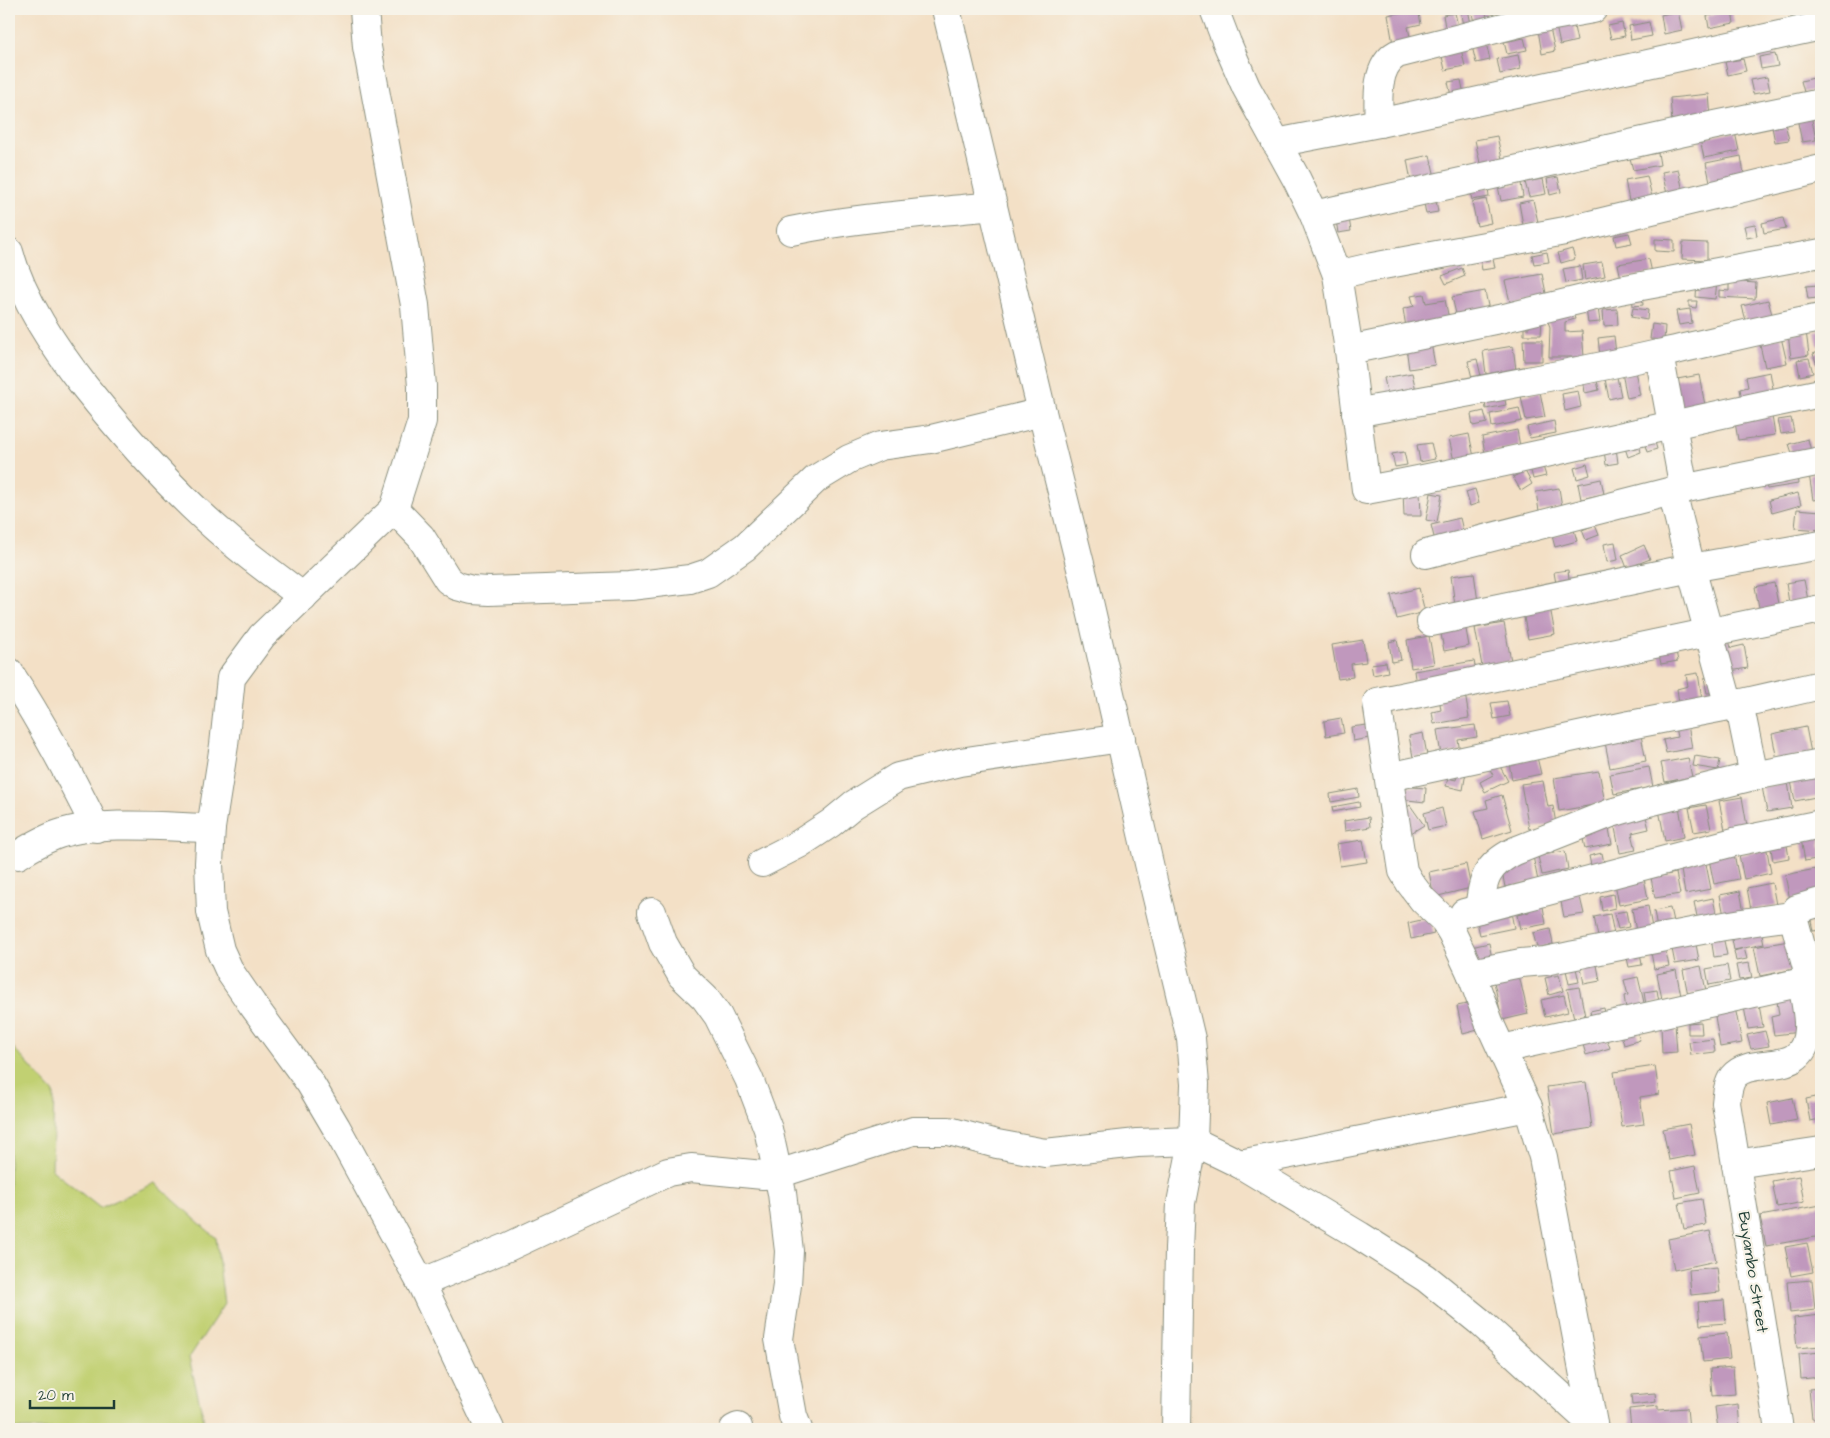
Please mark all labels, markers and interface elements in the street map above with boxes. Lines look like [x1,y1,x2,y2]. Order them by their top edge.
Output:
street label: Buyambo Street [1732,1210,1774,1335]
scale bar [30,1378,114,1410]
text: 20 m [38,1385,74,1406]

